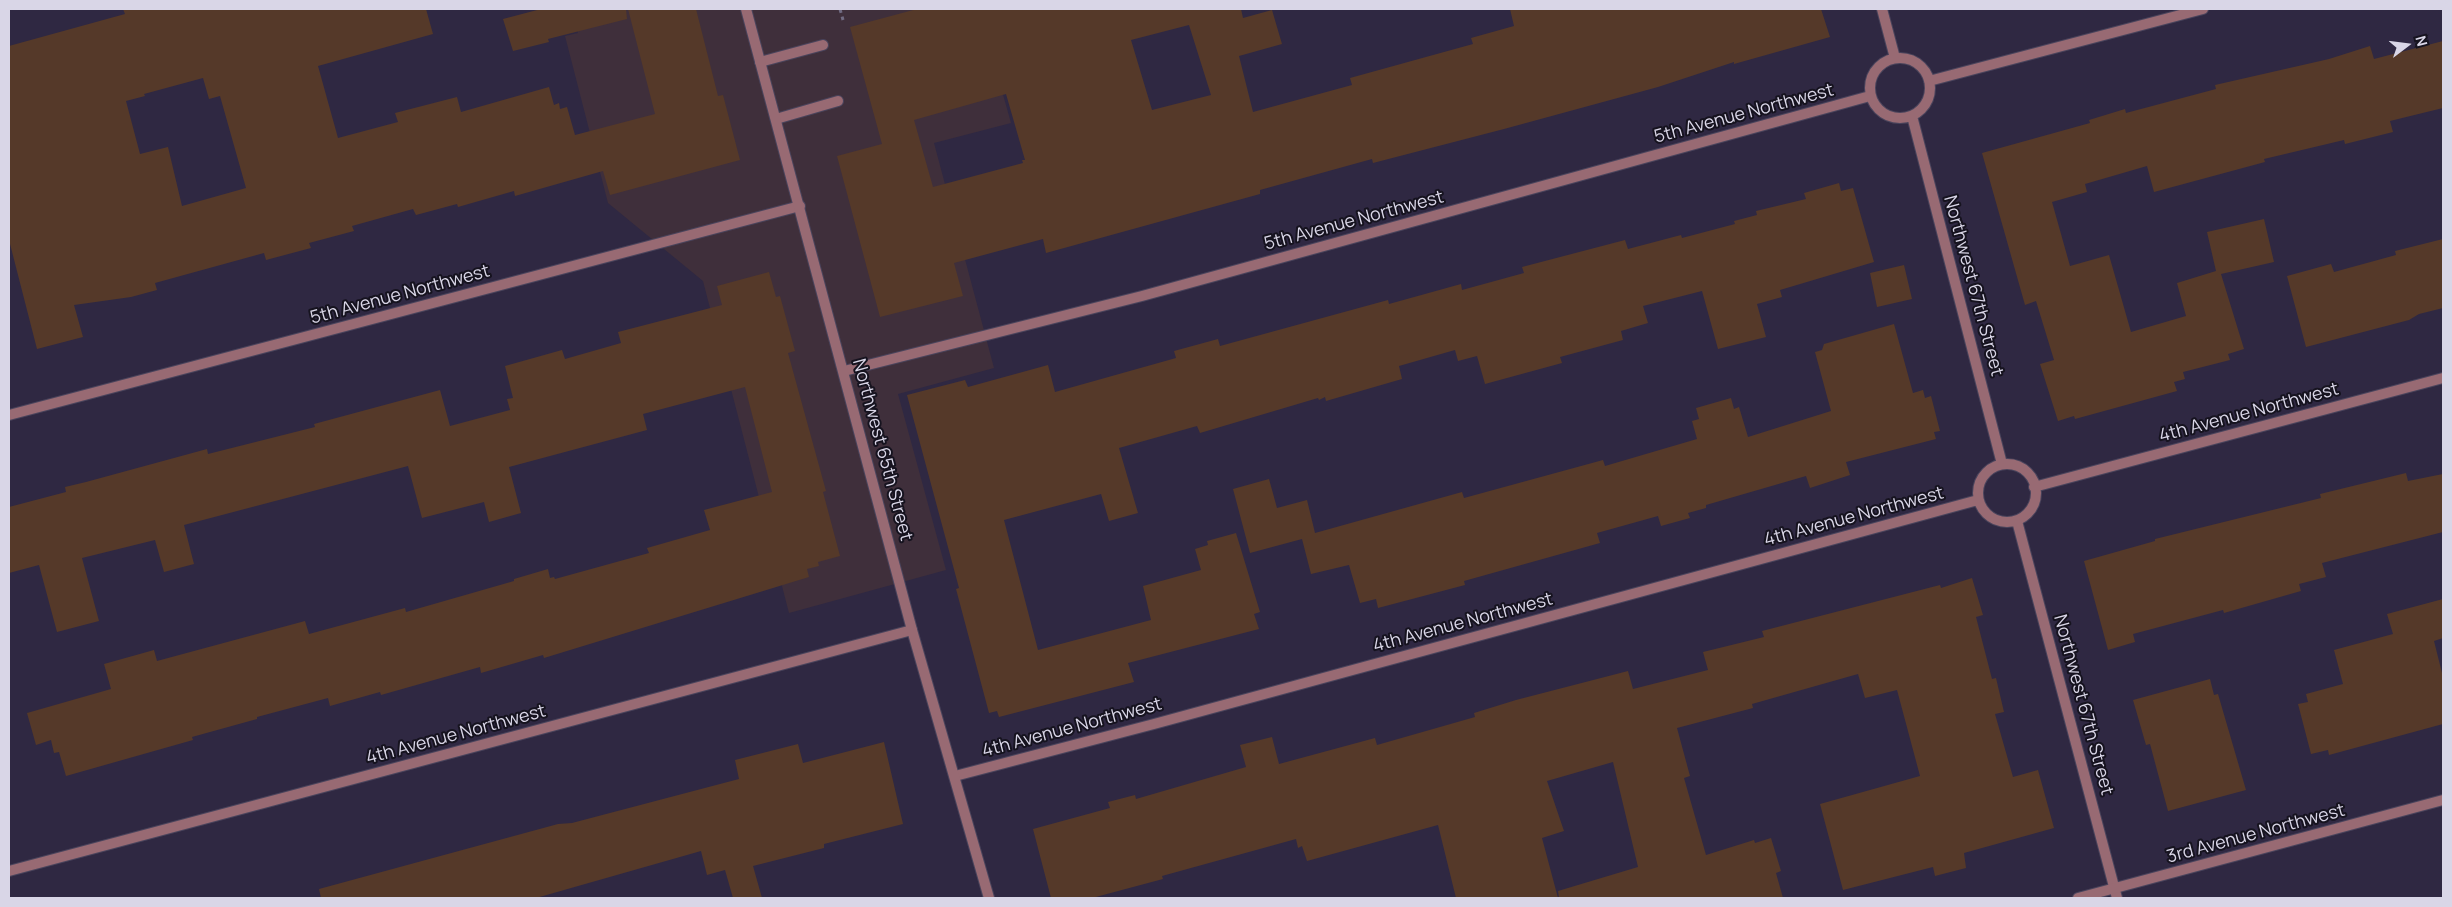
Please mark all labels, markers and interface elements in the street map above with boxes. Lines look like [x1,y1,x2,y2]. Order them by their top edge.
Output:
north arrow [2382,20,2432,70]
text: N [2411,34,2432,48]
street label: 5th Avenue Northwest [1652,80,1836,148]
street label: 5th Avenue Northwest [1262,187,1446,255]
street label: Northwest 67th Street [1938,193,2008,379]
street label: 5th Avenue Northwest [308,261,492,329]
street label: Northwest 65th Street [847,357,917,543]
street label: 4th Avenue Northwest [2157,379,2341,447]
street label: 4th Avenue Northwest [1762,483,1946,551]
street label: 4th Avenue Northwest [1371,589,1555,657]
street label: Northwest 67th Street [2048,612,2118,798]
street label: 4th Avenue Northwest [980,694,1164,762]
street label: 4th Avenue Northwest [364,701,548,769]
street label: 3rd Avenue Northwest [2164,800,2348,868]

